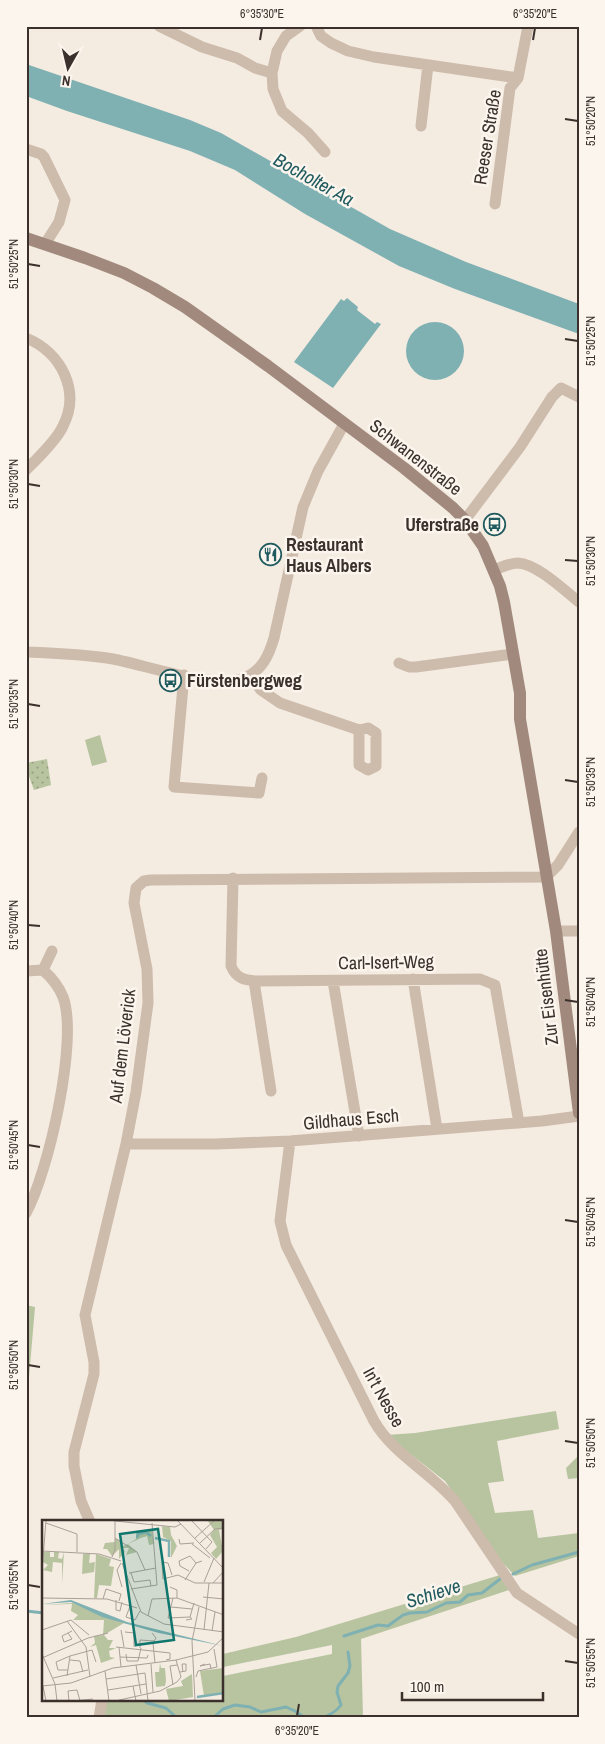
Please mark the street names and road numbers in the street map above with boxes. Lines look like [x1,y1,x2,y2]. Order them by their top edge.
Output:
street label: Reeser Straße [467,88,507,186]
street label: Schwanenstraße [365,413,467,501]
street label: Zur Eisenhütte [528,947,564,1047]
street label: Carl-Isert-Weg [338,949,435,975]
street label: Auf dem Löverick [102,987,141,1106]
street label: Gildhaus Esch [302,1102,400,1136]
street label: In't Nesse [357,1362,411,1432]

